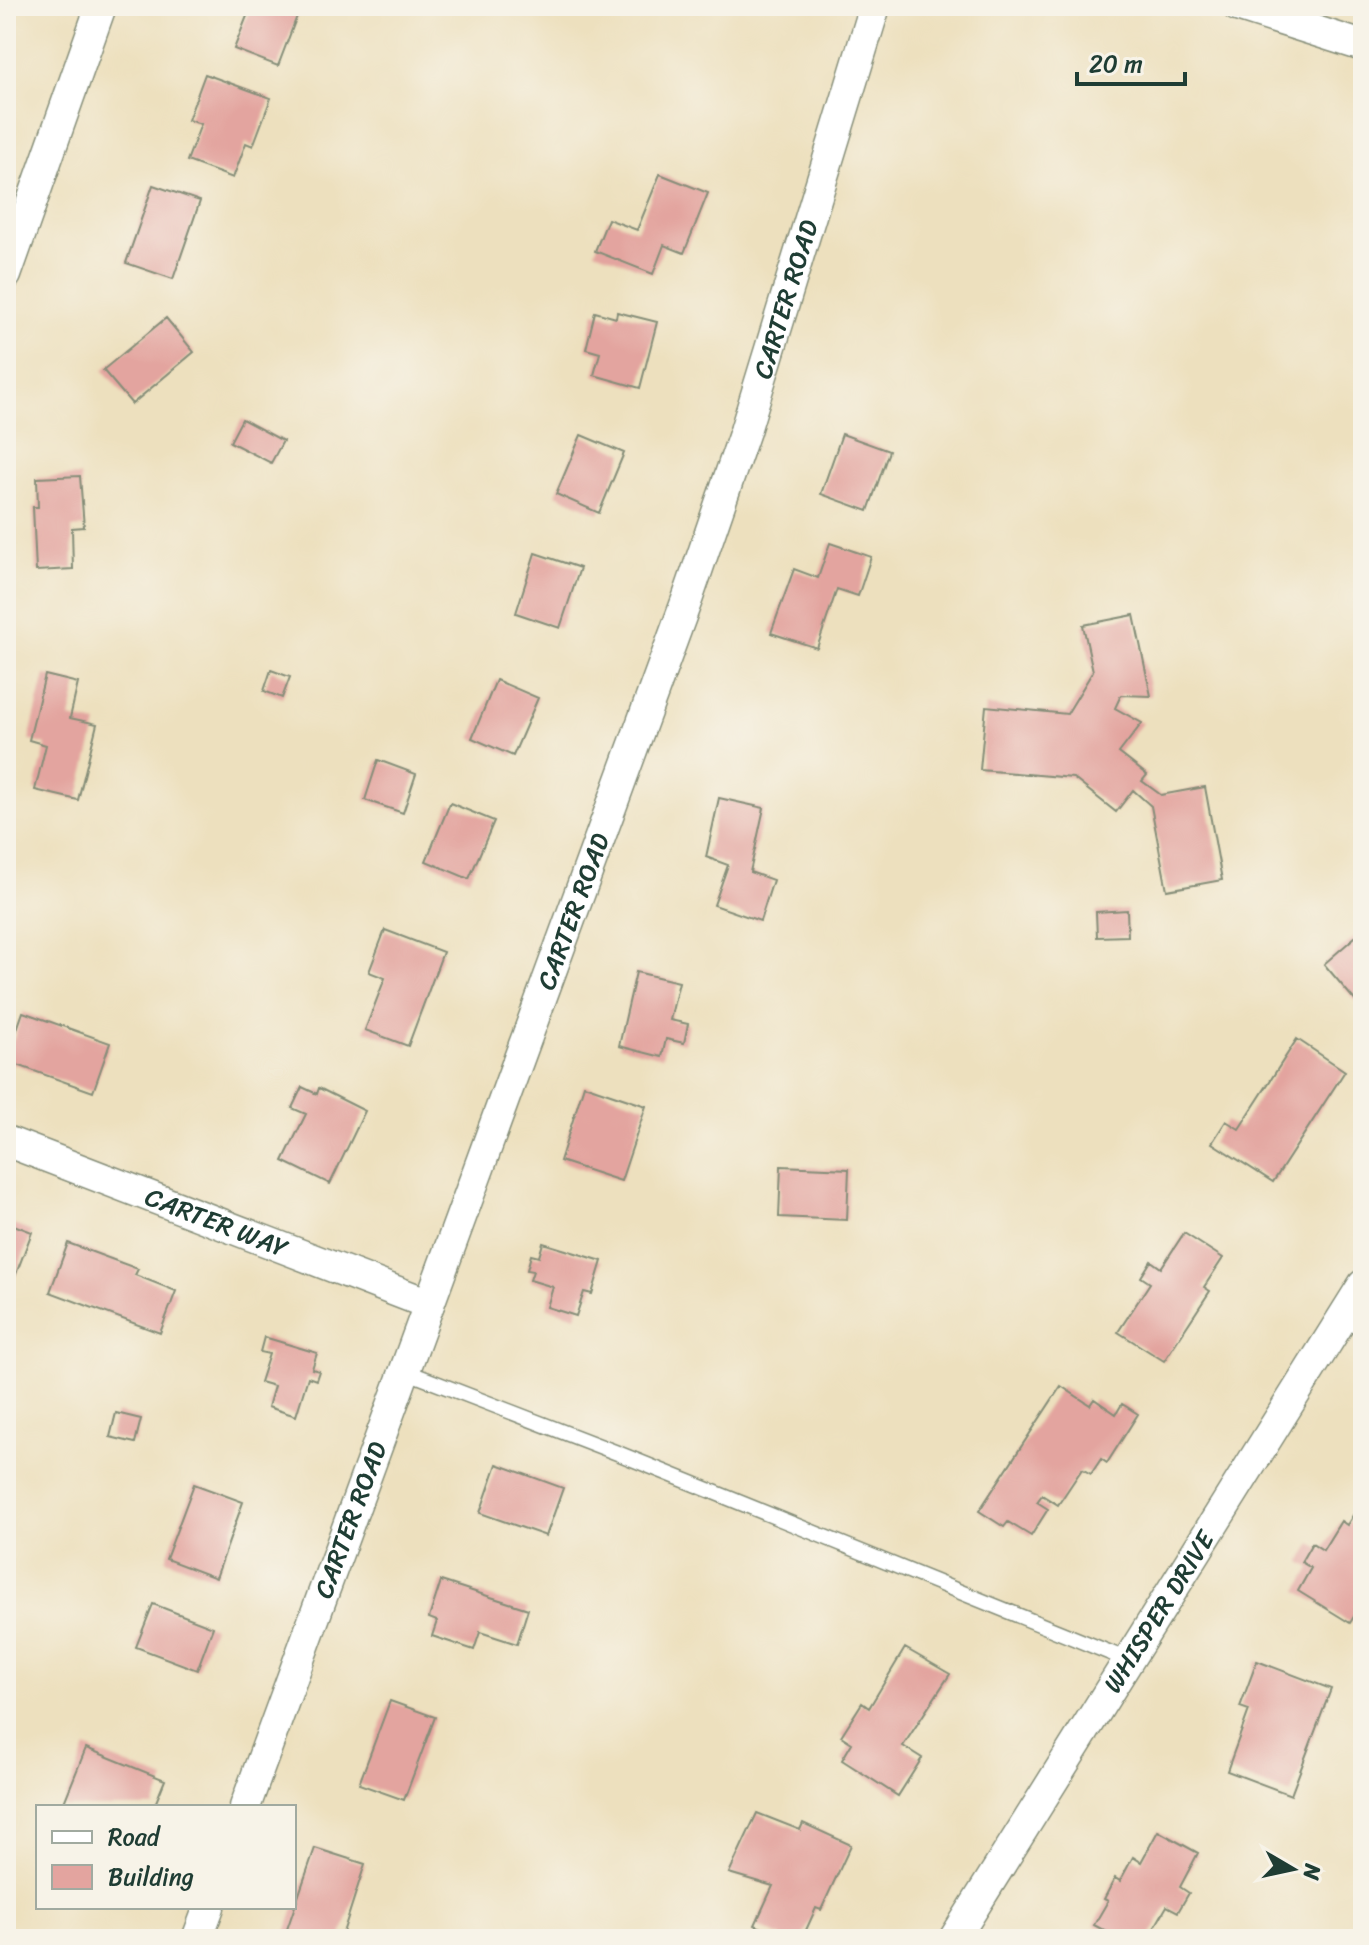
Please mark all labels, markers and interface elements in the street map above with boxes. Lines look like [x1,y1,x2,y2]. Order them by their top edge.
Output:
scale bar [1077,36,1185,86]
text: 20 m [1089,43,1143,85]
street label: CARTER ROAD [739,213,831,384]
street label: CARTER ROAD [523,826,623,996]
street label: CARTER WAY [138,1174,296,1271]
street label: CARTER ROAD [300,1434,400,1605]
street label: WHISPER DRIVE [1090,1520,1228,1702]
legend [36,1805,296,1909]
text: Road [108,1816,162,1858]
north arrow [1253,1829,1333,1909]
text: Building [108,1856,194,1898]
text: N [1292,1860,1333,1883]

